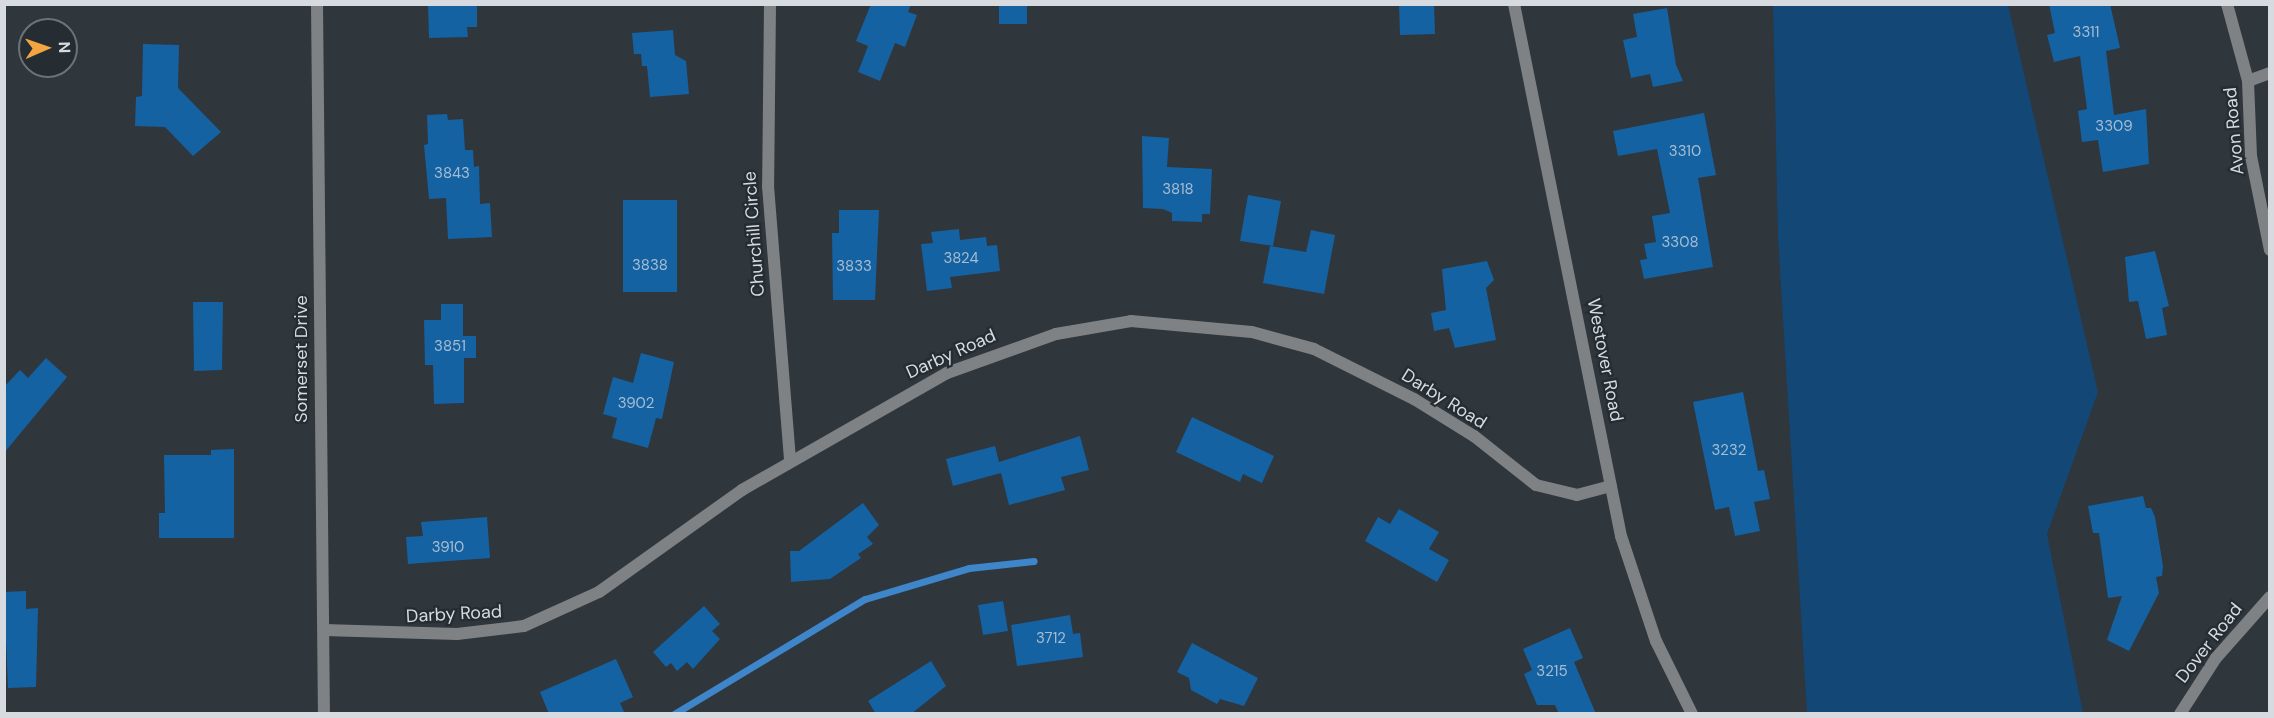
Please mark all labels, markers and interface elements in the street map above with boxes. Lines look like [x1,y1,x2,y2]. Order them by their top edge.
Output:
north arrow [18,18,78,78]
house number: 3311 [2073,24,2099,42]
text: N [54,41,75,54]
street label: Avon Road [2219,86,2249,176]
house number: 3309 [2095,118,2133,136]
house number: 3310 [1669,143,1701,161]
house number: 3843 [434,165,470,183]
street label: Churchill Circle [739,171,769,297]
house number: 3818 [1162,181,1194,199]
house number: 3308 [1661,234,1699,252]
house number: 3824 [943,250,979,268]
house number: 3838 [632,257,668,275]
house number: 3833 [836,258,872,276]
street label: Somerset Drive [290,295,312,423]
street label: Westover Road [1582,297,1628,423]
street label: Darby Road [903,325,999,383]
house number: 3851 [434,338,466,356]
street label: Darby Road [1398,364,1490,434]
house number: 3902 [618,395,654,413]
house number: 3232 [1711,442,1747,460]
house number: 3910 [432,539,464,557]
street label: Dover Road [2171,599,2247,687]
street label: Darby Road [405,601,503,627]
house number: 3712 [1036,630,1066,648]
house number: 3215 [1536,663,1568,681]

